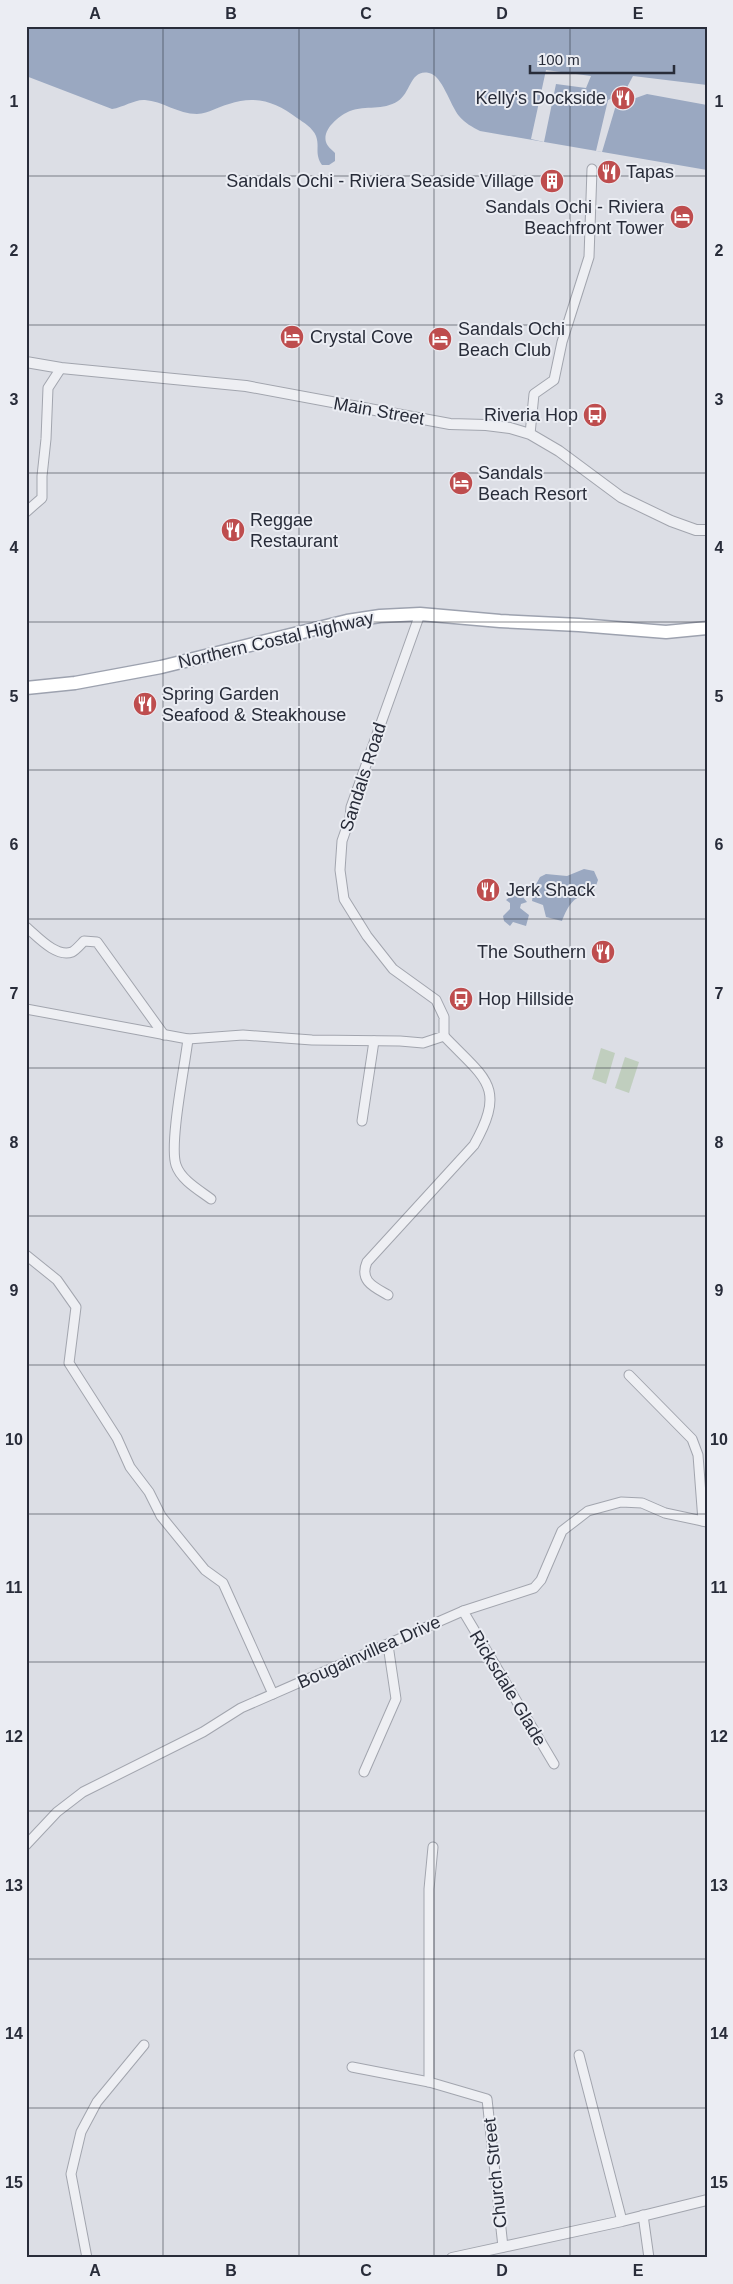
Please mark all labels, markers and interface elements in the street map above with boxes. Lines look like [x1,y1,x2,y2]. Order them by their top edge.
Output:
text: A [89,5,101,22]
text: B [225,5,237,22]
text: C [360,5,372,22]
text: D [496,5,508,22]
text: E [633,5,644,22]
scale bar [530,42,674,74]
text: 100 m [538,51,580,68]
restaurant icon: Kelly's Dockside [610,85,636,111]
place label: Kelly's Dockside [476,88,606,108]
text: 1 [10,93,19,110]
text: 1 [715,93,724,110]
restaurant icon: Tapas [596,159,622,185]
place label: Tapas [626,162,674,182]
building icon: Sandals Ochi - Riviera Seaside Village [539,168,565,194]
place label: Sandals Ochi - Riviera Seaside Village [226,171,534,191]
place label: Sandals Ochi - Riviera Beachfront Tower [485,197,665,238]
hotel icon: Sandals Ochi - Riviera Beachfront Tower [669,204,695,230]
text: 2 [10,242,19,259]
text: 2 [715,242,724,259]
place label: Sandals Ochi Beach Club [458,319,565,360]
hotel icon: Crystal Cove [279,324,305,350]
hotel icon: Sandals Ochi Beach Club [427,326,453,352]
place label: Crystal Cove [310,327,413,347]
text: 3 [10,391,19,408]
text: 3 [715,391,724,408]
street label: Main Street [332,393,426,429]
bus stop icon: Riveria Hop [582,402,608,428]
place label: Riveria Hop [484,405,578,425]
place label: Sandals Beach Resort [478,463,587,504]
hotel icon: Sandals Beach Resort [448,470,474,496]
place label: Reggae Restaurant [250,510,338,551]
restaurant icon: Reggae Restaurant [220,517,246,543]
text: 4 [10,539,19,556]
text: 4 [715,539,724,556]
street label: Northern Costal Highway [176,608,376,672]
place label: Spring Garden Seafood & Steakhouse [162,684,346,725]
text: 5 [10,688,19,705]
text: 5 [715,688,724,705]
restaurant icon: Spring Garden Seafood & Steakhouse [132,691,158,717]
street label: Sandals Road [336,720,390,834]
text: 6 [10,836,19,853]
text: 6 [715,836,724,853]
restaurant icon: Jerk Shack [475,877,501,903]
place label: Jerk Shack [506,880,596,900]
restaurant icon: The Southern [590,939,616,965]
place label: The Southern [477,942,586,962]
text: 7 [10,985,19,1002]
text: 7 [715,985,724,1002]
bus stop icon: Hop Hillside [448,986,474,1012]
place label: Hop Hillside [478,989,574,1009]
text: 8 [10,1134,19,1151]
text: 8 [715,1134,724,1151]
text: 9 [10,1282,19,1299]
text: 9 [715,1282,724,1299]
text: 10 [5,1431,23,1448]
text: 10 [710,1431,728,1448]
text: 11 [6,1579,23,1596]
text: 11 [711,1579,728,1596]
street label: Bougainvillea Drive [295,1612,443,1692]
street label: Ricksdale Glade [466,1627,550,1749]
text: 12 [5,1728,23,1745]
text: 12 [710,1728,728,1745]
text: 13 [5,1877,23,1894]
text: 13 [710,1877,728,1894]
text: 14 [5,2025,23,2042]
text: 14 [710,2025,728,2042]
street label: Church Street [479,2117,511,2229]
text: 15 [5,2174,23,2191]
text: 15 [710,2174,728,2191]
text: A [89,2262,101,2279]
text: B [225,2262,237,2279]
text: C [360,2262,372,2279]
text: D [496,2262,508,2279]
text: E [633,2262,644,2279]

